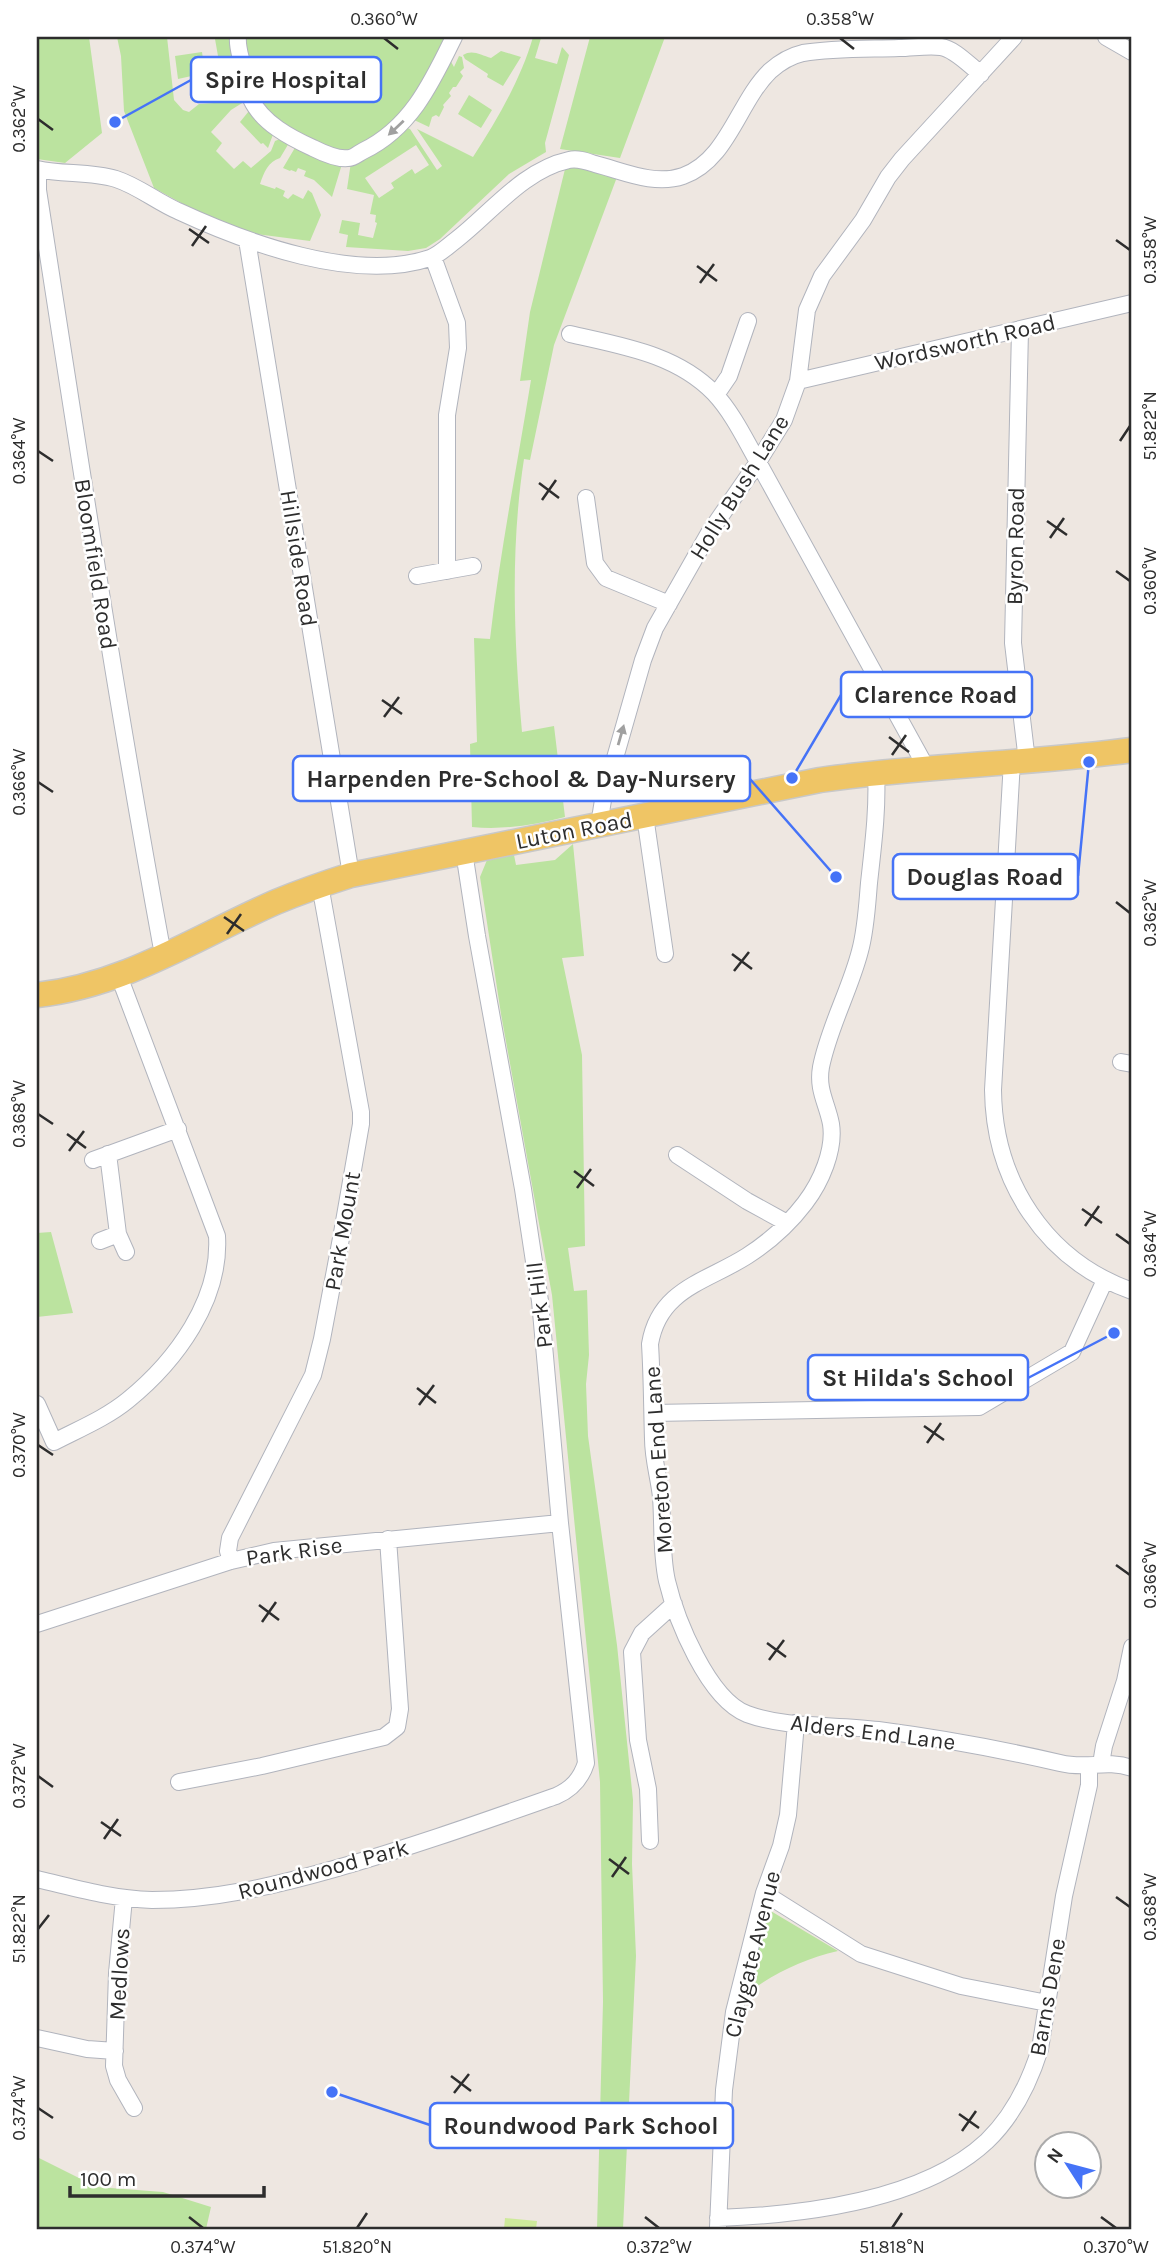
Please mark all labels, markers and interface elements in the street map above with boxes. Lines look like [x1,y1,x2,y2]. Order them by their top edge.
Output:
text: 0.360°W [350,8,418,30]
text: 0.358°W [806,8,874,30]
callout: Spire Hospital [191,57,381,102]
text: Spire Hospital [205,66,367,94]
text: 0.362°W [8,85,30,153]
one-way arrow [388,120,405,136]
text: 0.358°W [1139,216,1161,284]
street label: Wordsworth Road [872,309,1058,376]
text: 51.822°N [1139,391,1161,461]
street label: Holly Bush Lane [684,410,795,565]
text: 0.364°W [8,417,30,485]
street label: Bloomfield Road [69,477,122,651]
street label: Byron Road [1001,487,1030,605]
street label: Hillside Road [274,488,323,628]
text: 0.360°W [1139,547,1161,615]
callout: Clarence Road [841,672,1032,717]
text: Clarence Road [855,681,1017,709]
one-way arrow [617,725,627,746]
text: 0.366°W [8,748,30,816]
callout: Harpenden Pre-School & Day-Nursery [293,756,750,801]
text: Harpenden Pre-School & Day-Nursery [306,765,736,793]
street label: Luton Road [514,806,635,855]
callout: Douglas Road [893,854,1078,899]
text: Douglas Road [907,863,1063,891]
text: 0.362°W [1139,879,1161,947]
text: 0.368°W [8,1080,30,1148]
street label: Park Mount [319,1169,366,1293]
text: 0.364°W [1139,1210,1161,1278]
street label: Park Hill [521,1260,558,1350]
callout: St Hilda's School [808,1355,1028,1400]
text: St Hilda's School [822,1364,1014,1392]
street label: Moreton End Lane [638,1365,679,1555]
text: 0.370°W [8,1412,30,1478]
street label: Park Rise [244,1531,344,1572]
text: 0.366°W [1139,1541,1161,1609]
street label: Alders End Lane [789,1709,957,1756]
text: 0.372°W [8,1743,30,1809]
street label: Roundwood Park [235,1834,411,1905]
street label: Claygate Avenue [719,1868,786,2040]
text: 0.368°W [1139,1873,1161,1941]
text: 51.822°N [8,1894,30,1964]
street label: Medlows [104,1927,135,2021]
street label: Barns Dene [1024,1936,1071,2058]
text: 0.374°W [8,2075,30,2141]
callout: Roundwood Park School [430,2103,733,2148]
text: Roundwood Park School [443,2112,719,2140]
north arrow [1032,2130,1102,2200]
text: N [1042,2144,1068,2168]
scale bar [70,2154,264,2198]
text: 100 m [80,2167,137,2191]
text: 0.374°W [170,2236,236,2258]
text: 51.820°N [322,2236,392,2258]
text: 0.372°W [626,2236,692,2258]
text: 51.818°N [859,2236,925,2258]
text: 0.370°W [1083,2236,1149,2258]

